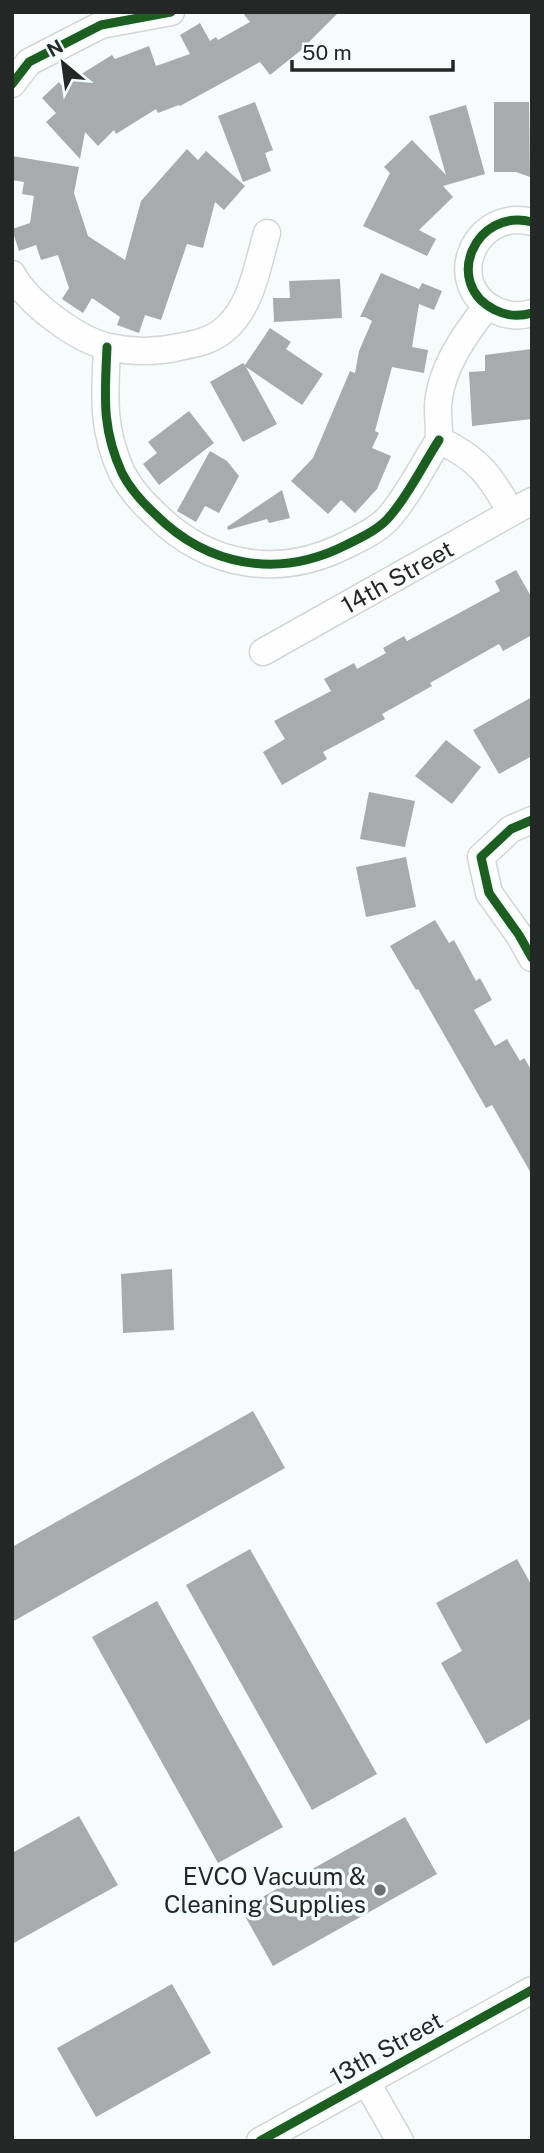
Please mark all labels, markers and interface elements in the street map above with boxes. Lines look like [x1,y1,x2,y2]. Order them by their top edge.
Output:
north arrow [28,28,98,98]
scale bar [292,28,453,72]
text: N [43,35,67,61]
text: 50 m [302,40,352,65]
street label: 14th Street [336,534,458,619]
place label: EVCO Vacuum & Cleaning Supplies [164,1862,366,1918]
marker: EVCO Vacuum & Cleaning Supplies [372,1882,388,1898]
street label: 13th Street [325,2006,447,2090]

